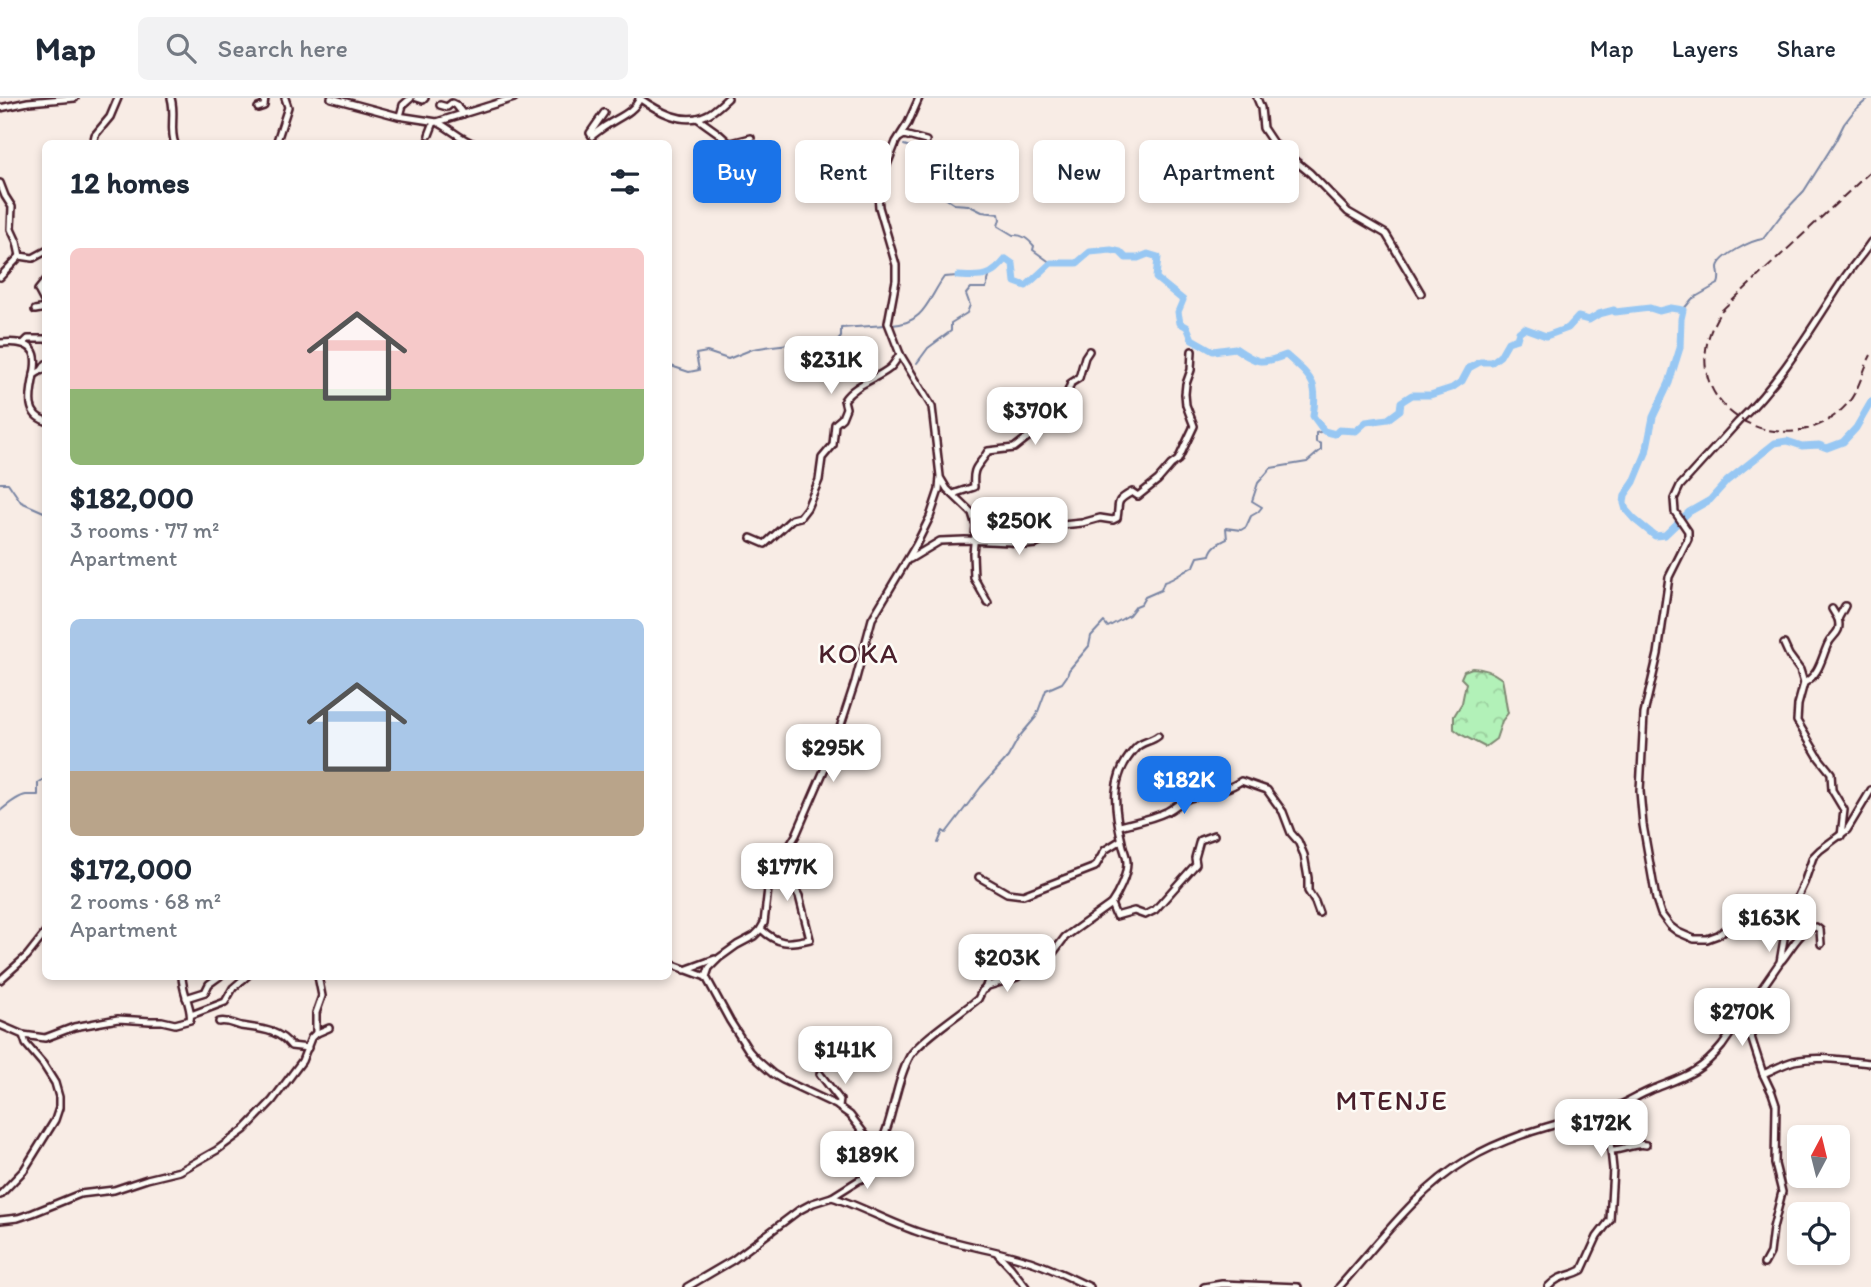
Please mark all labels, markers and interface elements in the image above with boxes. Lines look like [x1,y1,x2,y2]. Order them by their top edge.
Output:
search box [138,17,628,80]
text: Map [35,29,96,68]
icon: search [162,29,200,67]
text: Search here [218,32,348,64]
text: Map [1590,34,1634,63]
text: Layers [1672,34,1739,63]
text: Share [1777,34,1836,63]
chip: Buy [693,140,781,203]
chip: Rent [795,140,891,203]
chip: Filters [905,140,1019,203]
chip: New [1033,140,1125,203]
chip: Apartment [1139,140,1299,203]
icon: filters [606,163,644,201]
text: 12 homes [70,164,190,201]
icon: home [294,293,420,419]
pin: $231K [782,336,880,396]
text: $231K [800,345,862,373]
pin: $370K [986,388,1084,447]
text: $370K [1003,396,1067,424]
text: $182,000 [70,479,194,516]
pin: $250K [970,498,1068,557]
text: $250K [987,506,1051,534]
text: 3 rooms · 77 m² [70,516,220,544]
text: Apartment [70,544,177,572]
district label: KOKA [818,636,900,670]
icon: home [294,664,420,790]
pin: $295K [784,724,882,784]
text: $295K [802,733,864,761]
pin: $182K [1135,756,1233,816]
text: $182K [1153,765,1215,793]
pin: $177K [738,844,836,903]
text: $172,000 [70,850,192,887]
text: $177K [757,852,817,880]
text: 2 rooms · 68 m² [70,887,221,915]
pin: $163K [1720,894,1818,954]
text: $163K [1738,903,1800,931]
text: Apartment [70,915,177,943]
pin: $203K [958,934,1056,994]
text: $203K [974,943,1040,971]
pin: $270K [1693,988,1791,1048]
text: $270K [1710,997,1774,1025]
pin: $141K [796,1026,894,1086]
text: $141K [814,1035,876,1063]
district label: MTENJE [1335,1083,1449,1117]
pin: $172K [1552,1100,1650,1159]
text: $172K [1571,1108,1631,1136]
north arrow [1787,1125,1850,1188]
map controls [1787,1125,1850,1265]
pin: $189K [818,1132,916,1191]
text: $189K [836,1140,898,1168]
button: locate [1787,1202,1850,1265]

